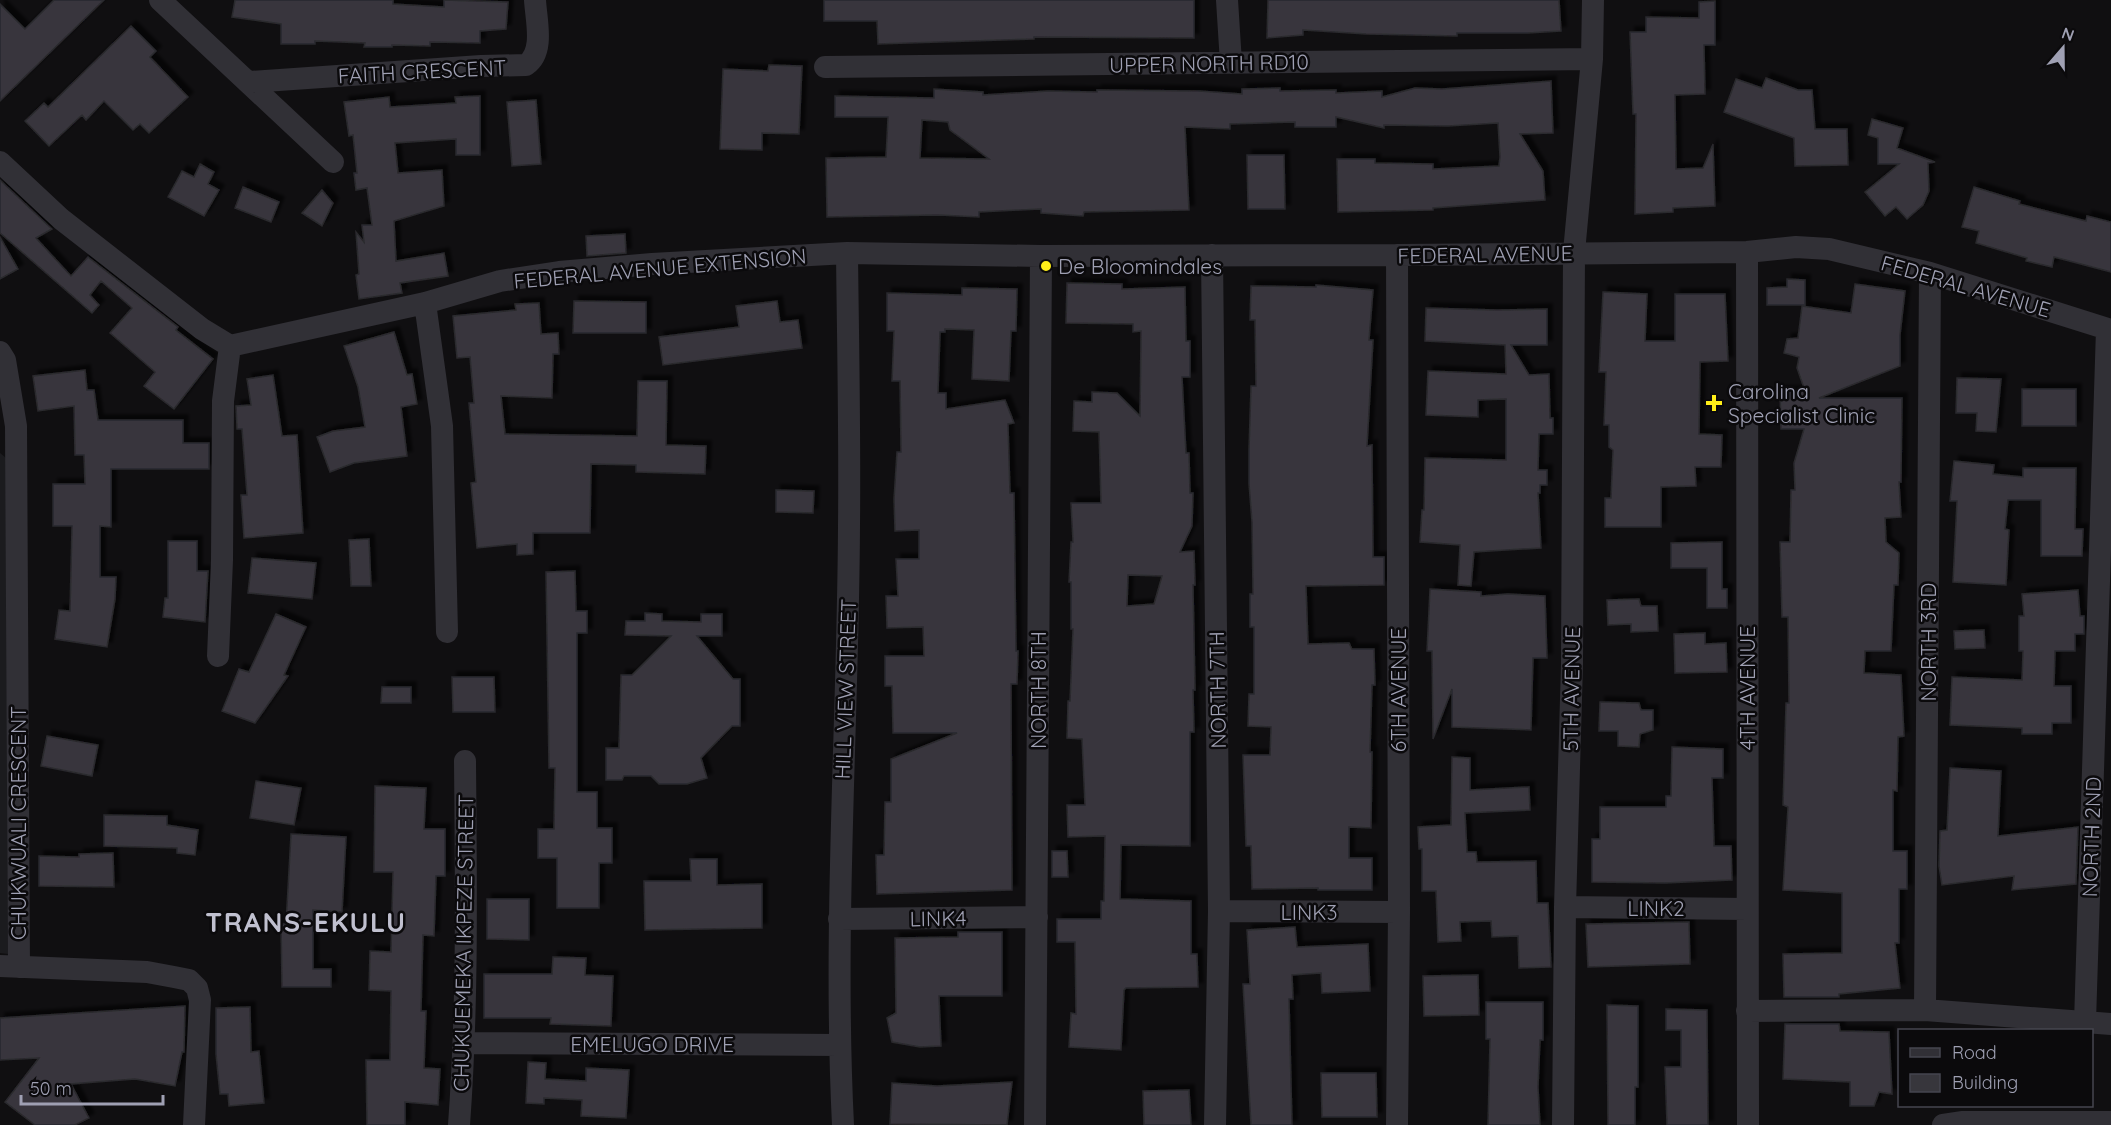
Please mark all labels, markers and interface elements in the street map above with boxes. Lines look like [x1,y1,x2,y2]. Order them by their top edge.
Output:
north arrow [2033,18,2093,78]
text: N [2059,22,2077,45]
street label: UPPER NORTH RD10 [1109,48,1309,78]
street label: FAITH CRESCENT [337,54,507,88]
street label: FEDERAL AVENUE [1397,239,1573,269]
street label: FEDERAL AVENUE EXTENSION [512,242,808,294]
street label: FEDERAL AVENUE [1878,249,2054,323]
place label: De Bloomindales [1058,253,1222,279]
marker: De Bloomindales [1039,259,1053,273]
place label: Carolina Specialist Clinic [1728,378,1875,428]
marker: Carolina Specialist Clinic [1705,394,1723,412]
street label: NORTH 3RD [1915,583,1941,701]
street label: HILL VIEW STREET [829,598,861,780]
street label: 5TH AVENUE [1557,626,1585,752]
street label: 4TH AVENUE [1734,626,1760,750]
street label: 6TH AVENUE [1385,628,1411,752]
street label: NORTH 8TH [1025,631,1051,749]
street label: NORTH 7TH [1203,631,1231,749]
street label: CHUKWUALI CRESCENT [5,706,31,940]
street label: NORTH 2ND [2076,776,2106,898]
street label: CHUKUEMEKA IKPEZE STREET [447,794,479,1092]
street label: LINK2 [1627,895,1685,921]
street label: LINK3 [1281,899,1337,925]
district label: TRANS-EKULU [205,905,407,939]
street label: LINK4 [909,905,967,931]
legend [1898,1029,2093,1107]
street label: EMELUGO DRIVE [570,1031,734,1057]
text: Road [1952,1041,1997,1064]
scale bar [21,1068,164,1106]
text: Building [1952,1071,2018,1094]
text: 50 m [30,1077,72,1100]

